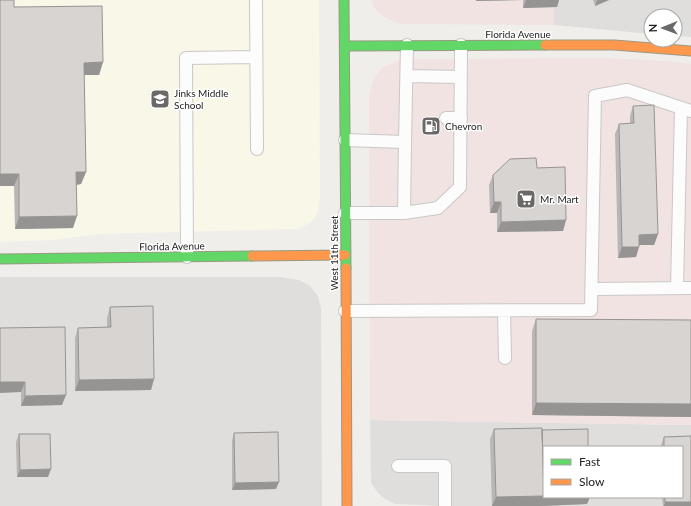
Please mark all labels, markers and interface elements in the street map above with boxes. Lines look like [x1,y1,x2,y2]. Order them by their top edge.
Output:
north arrow [643,8,683,48]
text: N [646,24,659,33]
street label: Florida Avenue [485,28,551,40]
place label: Jinks Middle School [174,87,229,111]
school or university icon: Jinks Middle School [149,88,171,110]
fuel station icon: Chevron [420,115,442,137]
place label: Chevron [445,120,482,132]
supermarket icon: Mr. Mart [515,188,537,210]
place label: Mr. Mart [540,193,579,205]
street label: West 11th Street [328,215,340,291]
street label: Florida Avenue [139,239,205,253]
legend [543,446,683,498]
text: Fast [579,454,601,469]
text: Slow [579,474,605,489]

